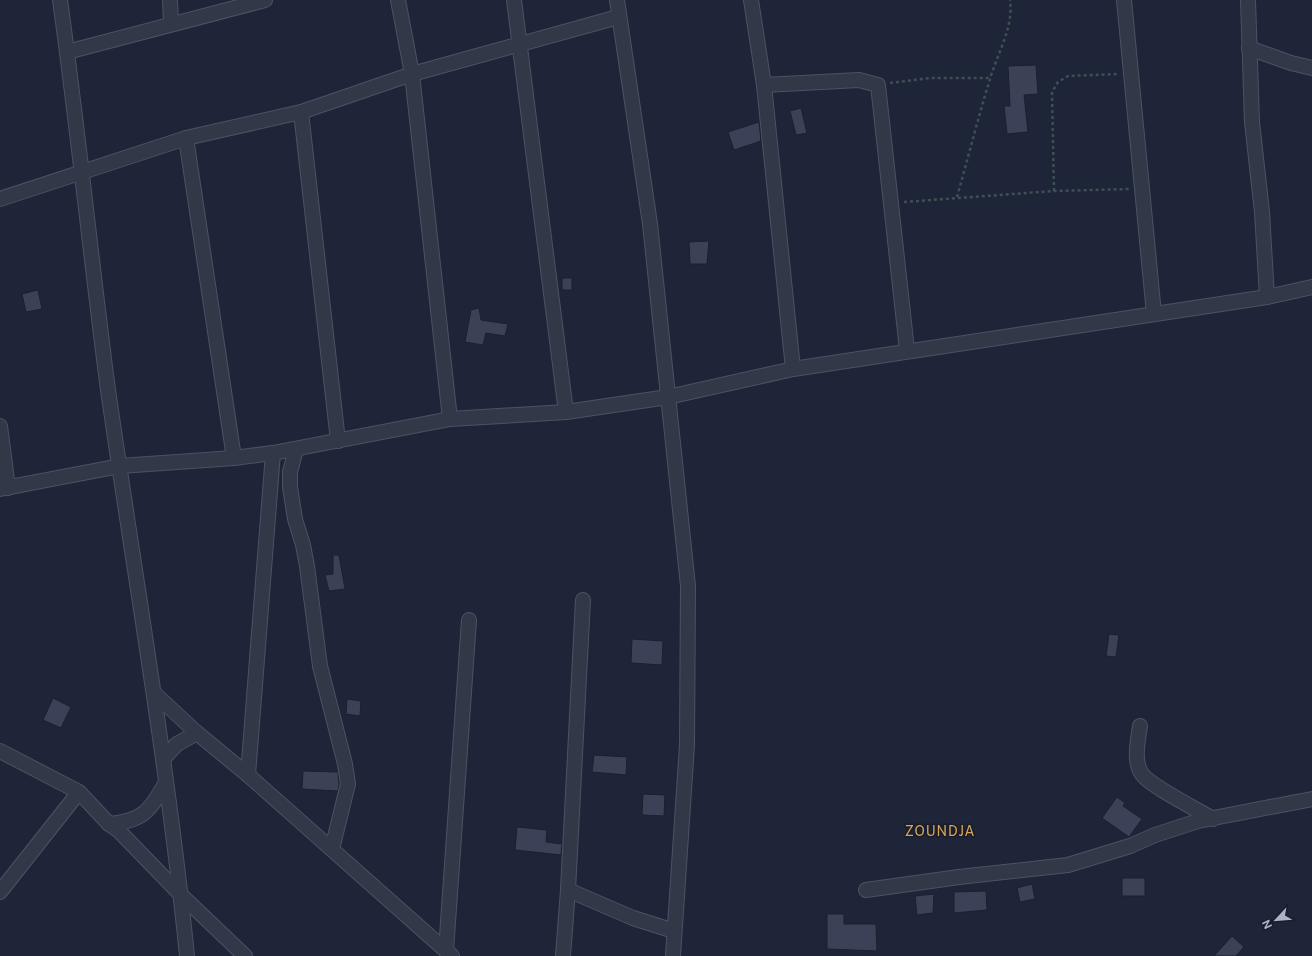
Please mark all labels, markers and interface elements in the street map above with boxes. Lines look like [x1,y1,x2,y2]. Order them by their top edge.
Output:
district label: ZOUNDJA [905,823,975,839]
north arrow [1256,900,1296,940]
text: N [1260,918,1274,931]

